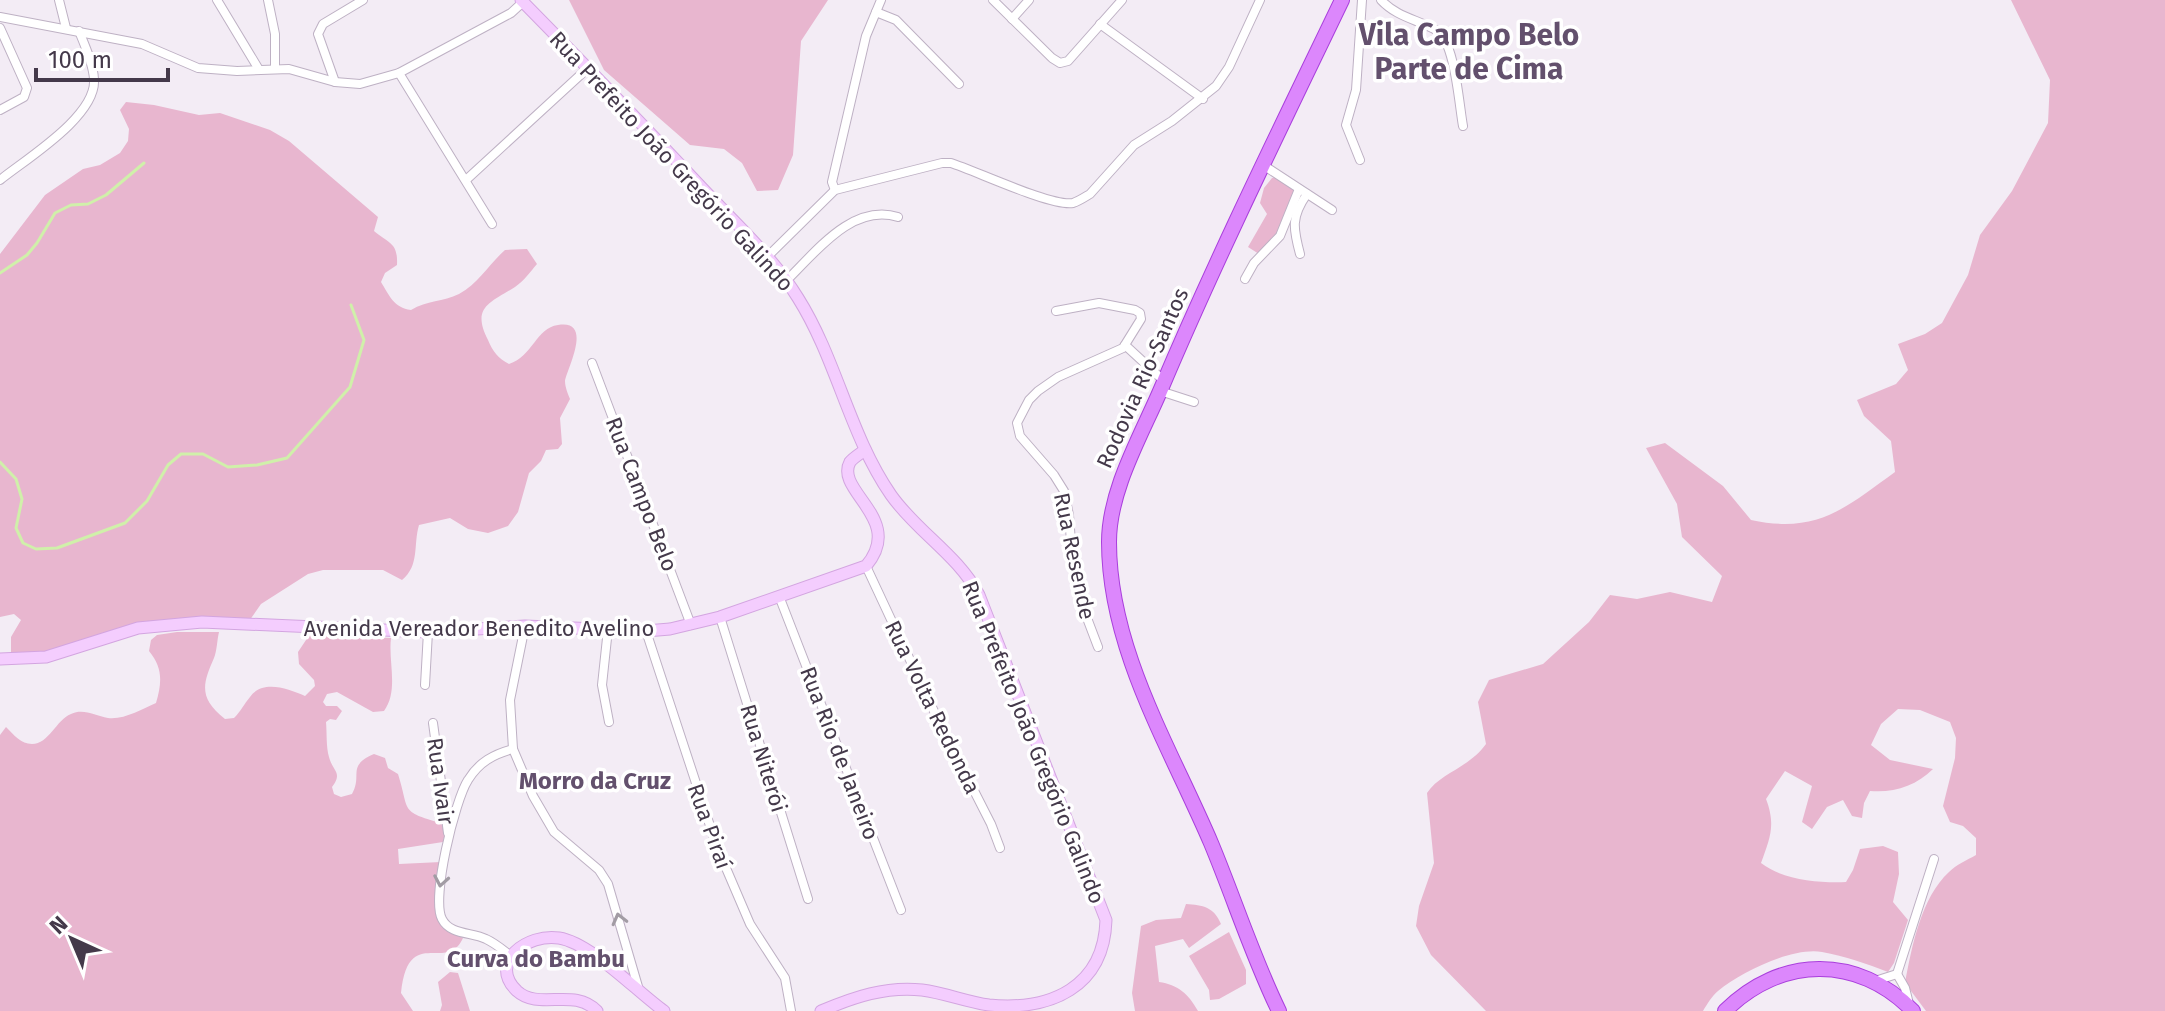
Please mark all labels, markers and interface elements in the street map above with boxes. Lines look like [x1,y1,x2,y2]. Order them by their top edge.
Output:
district label: Vila Campo Belo Parte de Cima [1358,17,1579,87]
street label: Rua Prefeito João Gregório Galindo [544,26,799,297]
scale bar [36,32,168,82]
text: 100 m [48,46,112,74]
street label: Rodovia Rio-Santos [1091,284,1194,473]
street label: Rua Campo Belo [600,413,683,575]
street label: Rua Resende [1048,490,1101,622]
street label: Rua Prefeito João Gregório Galindo [956,577,1111,908]
street label: Avenida Vereador Benedito Avelino [304,615,654,642]
street label: Rua Volta Redonda [879,616,986,798]
street label: Rua Rio de Janeiro [794,663,885,844]
street label: Rua Niterói [734,701,793,815]
street label: Rua Ivair [421,736,460,827]
district label: Morro da Cruz [519,767,671,795]
street label: Rua Piraí [682,780,737,873]
one-way arrow [433,875,450,888]
north arrow [32,899,112,979]
text: N [44,910,73,940]
one-way arrow [612,913,629,927]
district label: Curva do Bambu [447,945,625,973]

